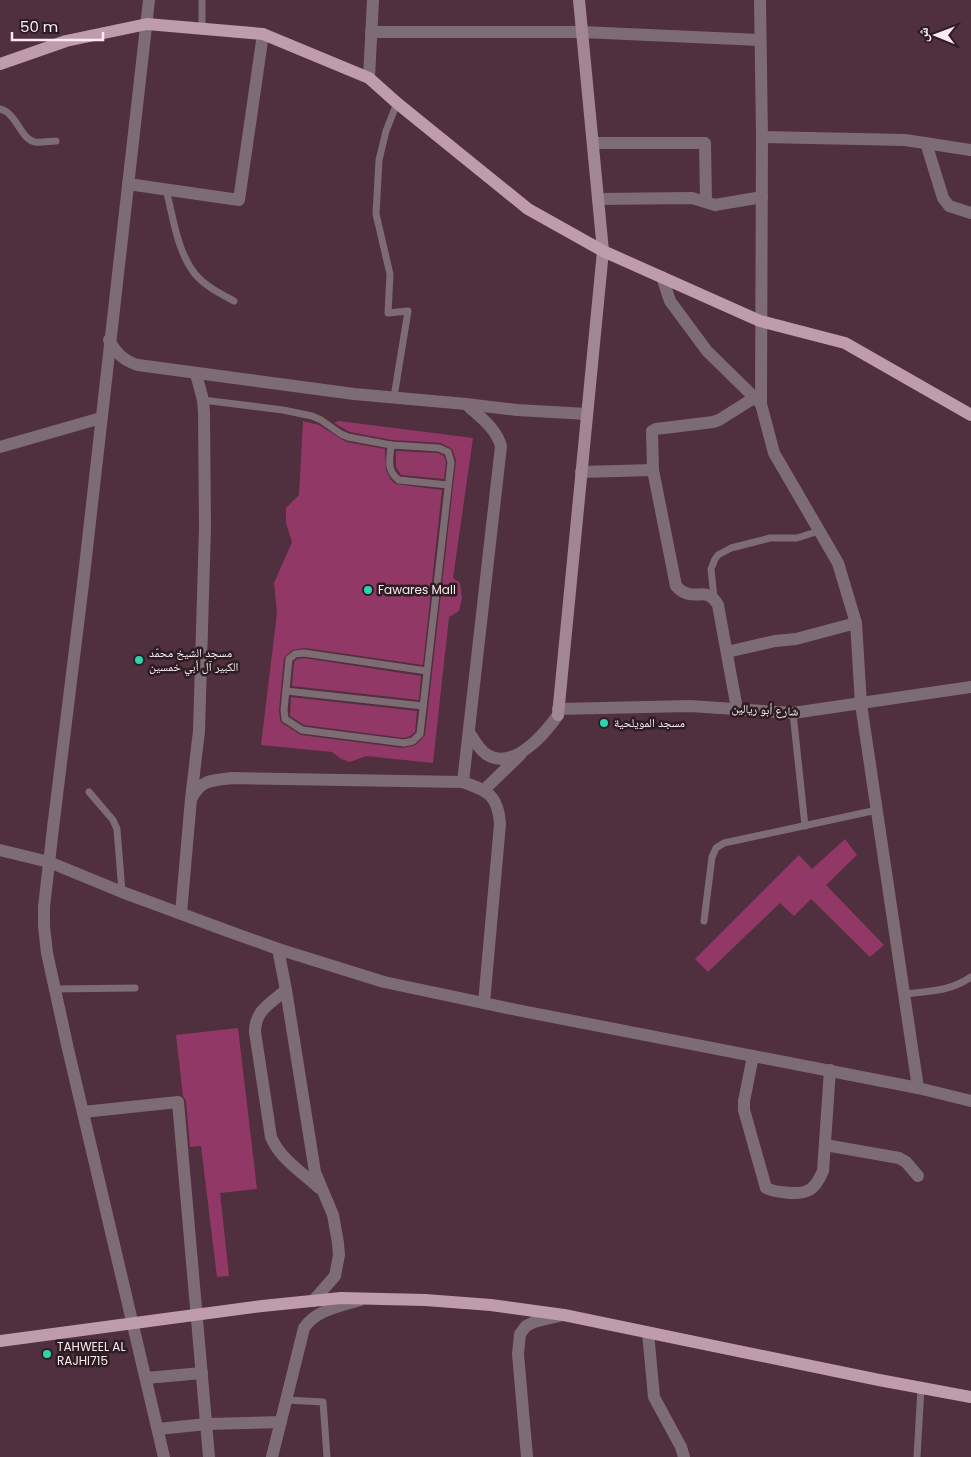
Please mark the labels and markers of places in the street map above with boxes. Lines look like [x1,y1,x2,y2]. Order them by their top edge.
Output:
place label: Fawares Mall [378,581,456,598]
marker: Fawares Mall [362,584,374,596]
place label: مسجد الشيخ محمّد الكبير آل أبي خمسين [149,644,239,677]
marker: مسجد الشيخ محمّد الكبير آل أبي خمسين [133,654,145,666]
place label: مسجد المويلحية [614,714,685,731]
marker: مسجد المويلحية [598,717,610,729]
place label: TAHWEEL AL RAJHI715 [57,1338,126,1369]
marker: TAHWEEL AL RAJHI715 [41,1348,53,1360]

